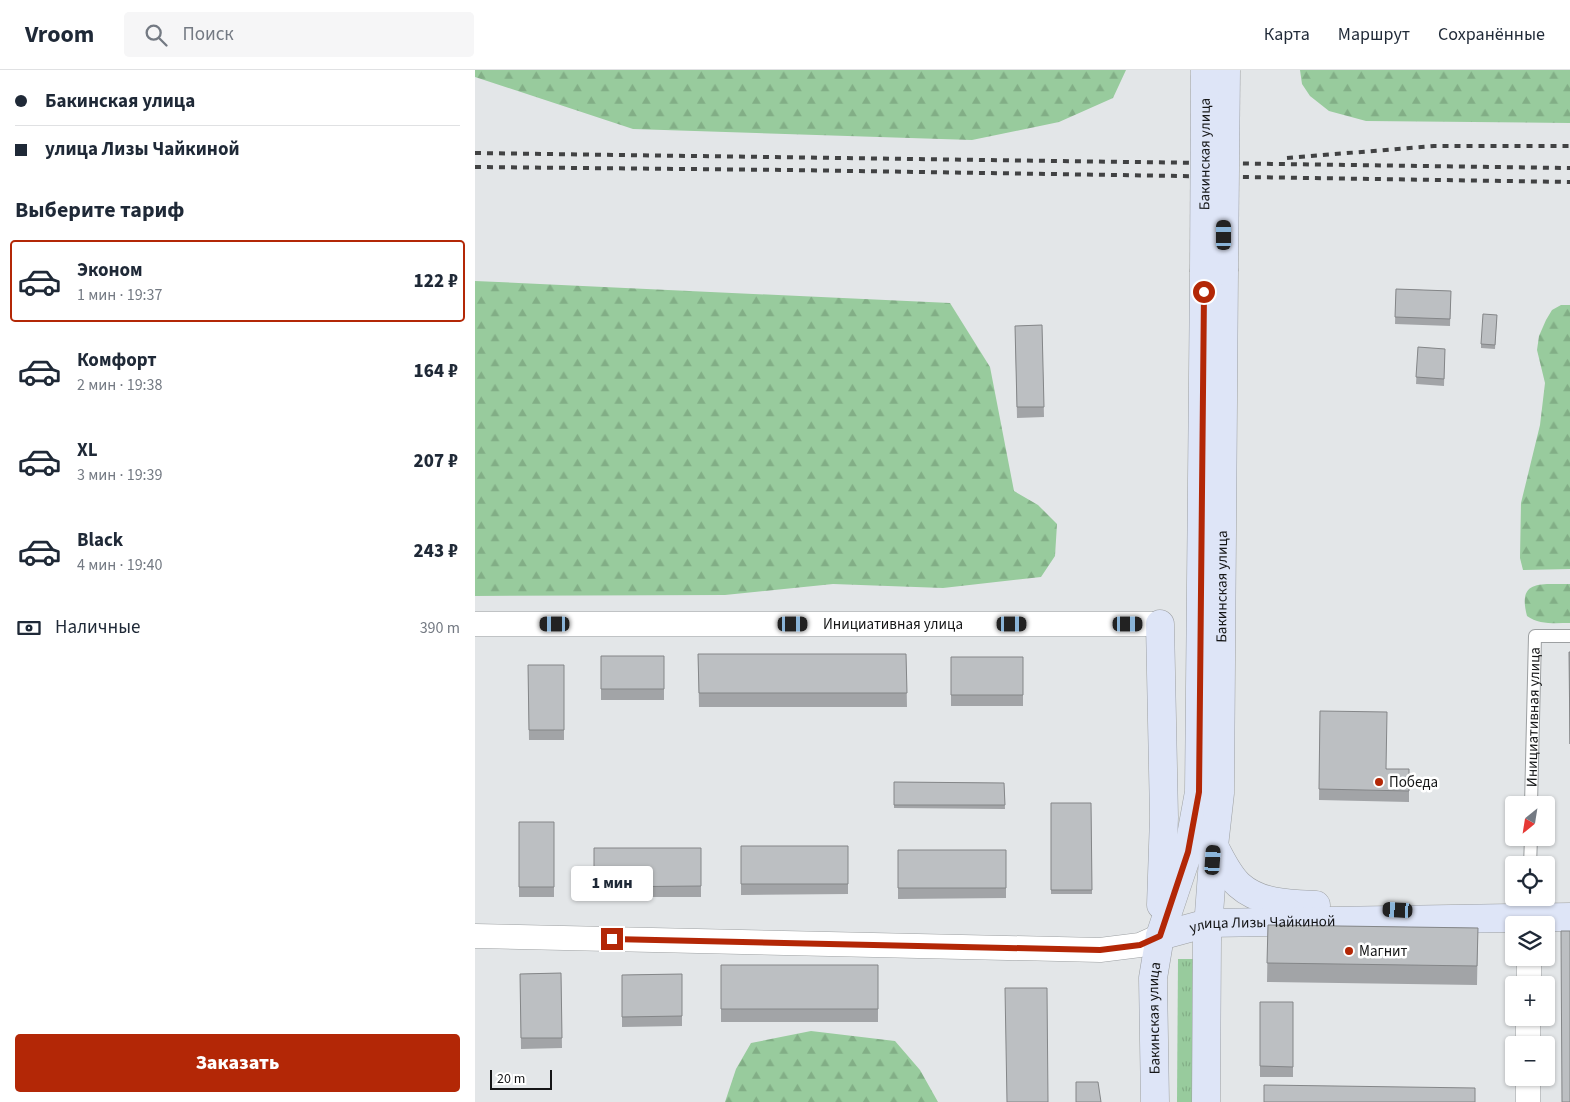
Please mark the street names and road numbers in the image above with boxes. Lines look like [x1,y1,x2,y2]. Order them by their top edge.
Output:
street label: Бакинская улица [1194,98,1216,210]
street label: Бакинская улица [1211,530,1233,643]
street label: Инициативная улица [823,614,963,635]
street label: Инициативная улица [1521,647,1546,787]
street label: улица Лизы Чайкиной [1187,911,1336,939]
street label: Бакинская улица [1143,960,1167,1074]

